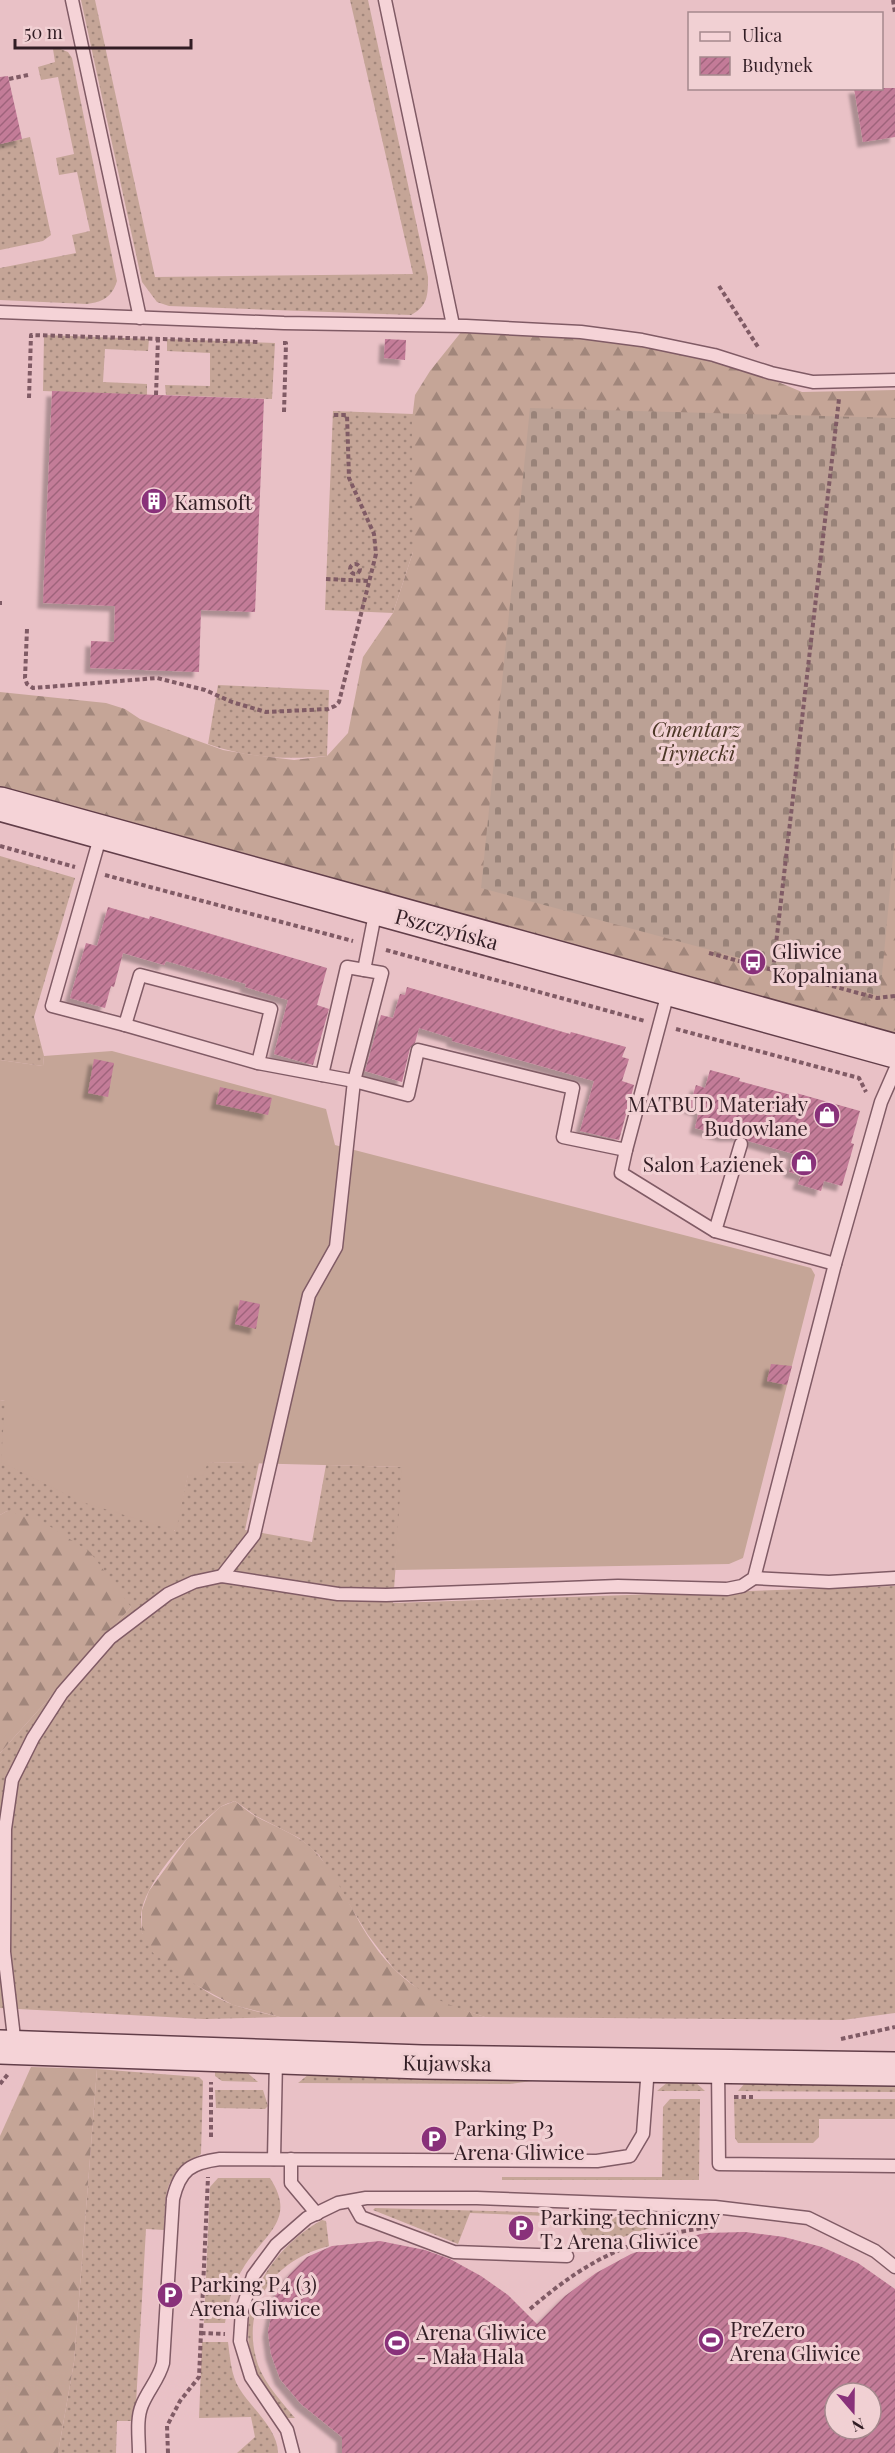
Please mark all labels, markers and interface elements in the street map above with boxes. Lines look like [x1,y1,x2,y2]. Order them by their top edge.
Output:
scale bar [15,12,190,50]
legend [688,12,883,90]
text: 50 m [24,20,63,44]
text: Ulica [742,23,782,47]
text: Budynek [742,53,813,77]
building icon: Kamsoft [139,486,169,516]
place label: Kamsoft [174,487,253,515]
park label: Cmentarz Trynecki [652,714,741,766]
street label: Pszczyńska [392,901,502,955]
place label: Gliwice Kopalniana [772,936,879,988]
bus stop icon: Gliwice Kopalniana [738,947,768,977]
place label: MATBUD Materiały Budowlane [628,1089,808,1141]
shop icon: MATBUD Materiały Budowlane [812,1100,842,1130]
shop icon: Salon Łazienek [789,1148,819,1178]
place label: Salon Łazienek [643,1149,784,1177]
street label: Kujawska [402,2047,492,2077]
place label: Parking P3 Arena Gliwice [453,2113,585,2165]
parking icon: Parking P3 Arena Gliwice [419,2124,449,2154]
place label: Parking techniczny T2 Arena Gliwice [540,2202,720,2254]
parking icon: Parking techniczny T2 Arena Gliwice [506,2213,536,2243]
place label: Parking P4 (3) Arena Gliwice [189,2269,321,2321]
parking icon: Parking P4 (3) Arena Gliwice [155,2280,185,2310]
place label: PreZero Arena Gliwice [729,2314,861,2366]
place label: Arena Gliwice - Mała Hala [415,2317,547,2369]
sports icon: PreZero Arena Gliwice [696,2325,726,2355]
sports icon: Arena Gliwice - Mała Hala [382,2328,412,2358]
north arrow [823,2381,883,2441]
text: N [849,2414,867,2438]

